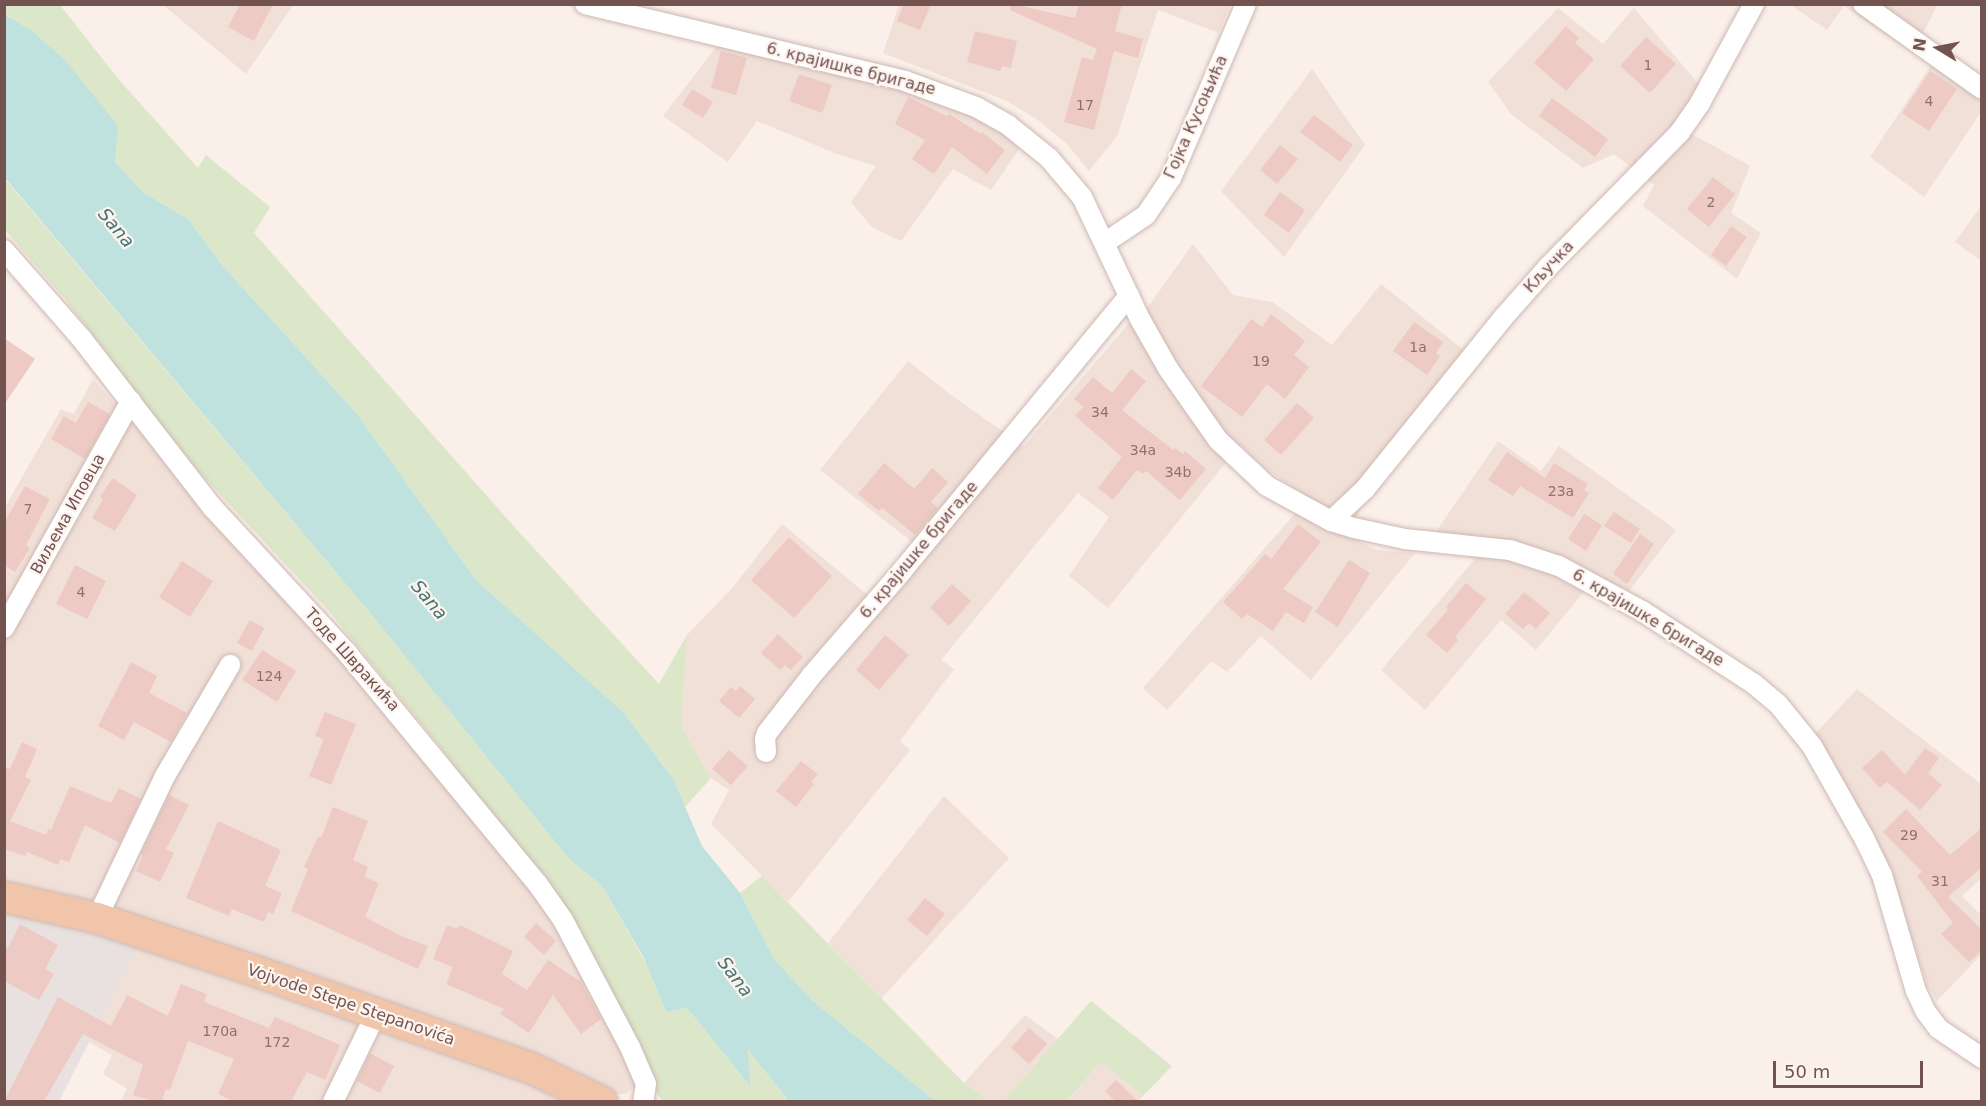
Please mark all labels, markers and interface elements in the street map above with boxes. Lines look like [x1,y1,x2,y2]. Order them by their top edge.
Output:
north arrow [1908,18,1968,78]
text: N [1909,37,1930,53]
street label: 6. крајишке бригаде [764,39,938,99]
street label: Гојка Кусоњића [1160,52,1232,182]
house number: 1 [1644,57,1652,73]
house number: 4 [1925,93,1933,109]
house number: 17 [1076,97,1094,113]
house number: 2 [1707,194,1715,210]
water label: Sana [93,204,139,252]
street label: Кључка [1520,237,1578,297]
house number: 1a [1409,339,1427,355]
house number: 19 [1252,353,1270,369]
house number: 34 [1091,404,1109,420]
house number: 34a [1130,442,1156,458]
street label: Виљема Иповца [27,450,109,578]
house number: 34b [1165,464,1191,480]
street label: 6. крајишке бригаде [856,477,982,623]
house number: 23a [1548,483,1574,499]
house number: 7 [24,501,32,517]
street label: 6. крајишке бригаде [1569,565,1727,671]
water label: Sana [406,576,452,624]
house number: 4 [77,584,85,600]
street label: Тоде Швракића [301,604,403,716]
house number: 124 [256,668,282,684]
house number: 29 [1900,827,1918,843]
house number: 31 [1931,873,1949,889]
water label: Sana [713,953,757,1001]
street label: Vojvode Stepe Stepanovića [245,960,457,1050]
house number: 170a [202,1023,238,1039]
house number: 172 [264,1034,290,1050]
scale bar [1776,1049,1926,1087]
text: 50 m [1784,1061,1830,1082]

